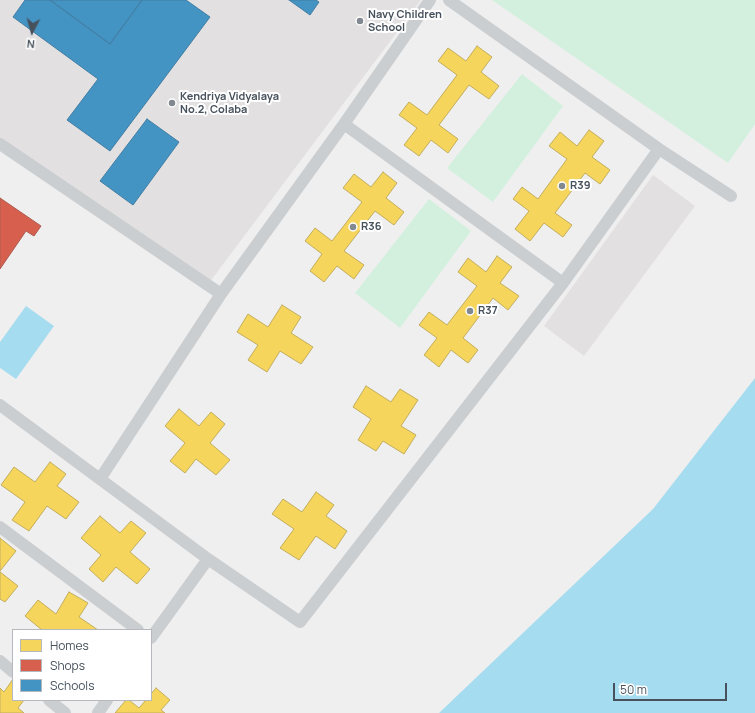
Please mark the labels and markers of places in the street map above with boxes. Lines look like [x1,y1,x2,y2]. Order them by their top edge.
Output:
place label: Navy Children School [368,8,442,34]
marker: Navy Children School [355,16,365,26]
place label: Kendriya Vidyalaya No.2, Colaba [180,90,279,116]
marker: Kendriya Vidyalaya No.2, Colaba [167,98,177,108]
place label: R39 [570,179,590,193]
marker: R39 [557,181,567,191]
place label: R36 [361,220,381,234]
marker: R36 [348,222,358,232]
place label: R37 [478,304,498,318]
marker: R37 [465,306,475,316]

